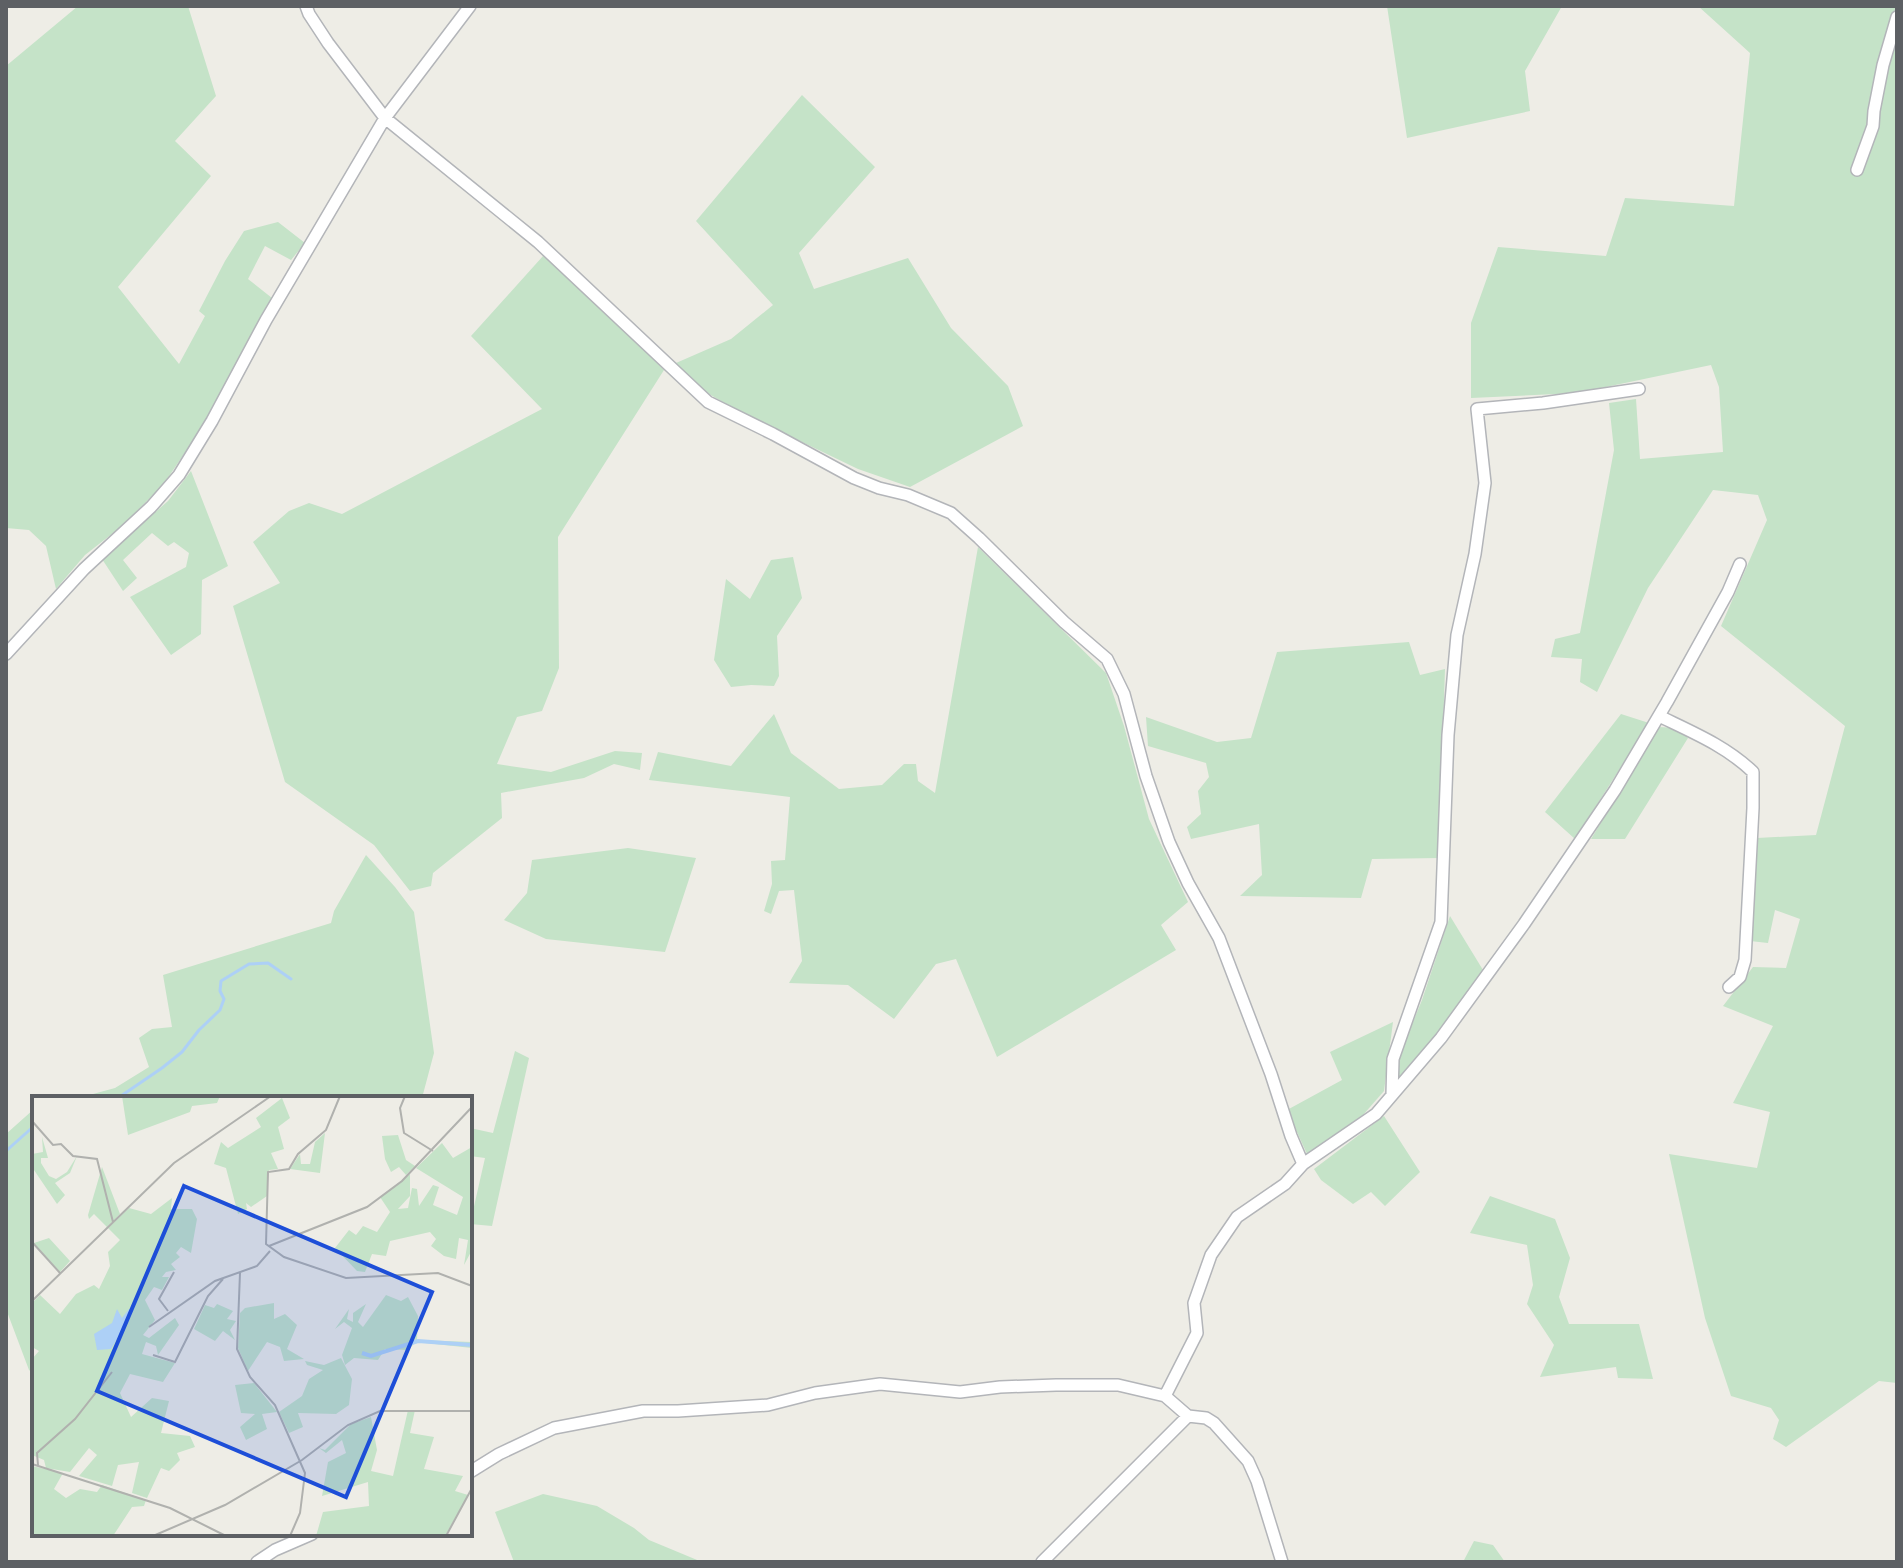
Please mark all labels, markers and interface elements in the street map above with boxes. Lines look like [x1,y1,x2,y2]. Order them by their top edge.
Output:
inset map [32,1096,472,1536]

